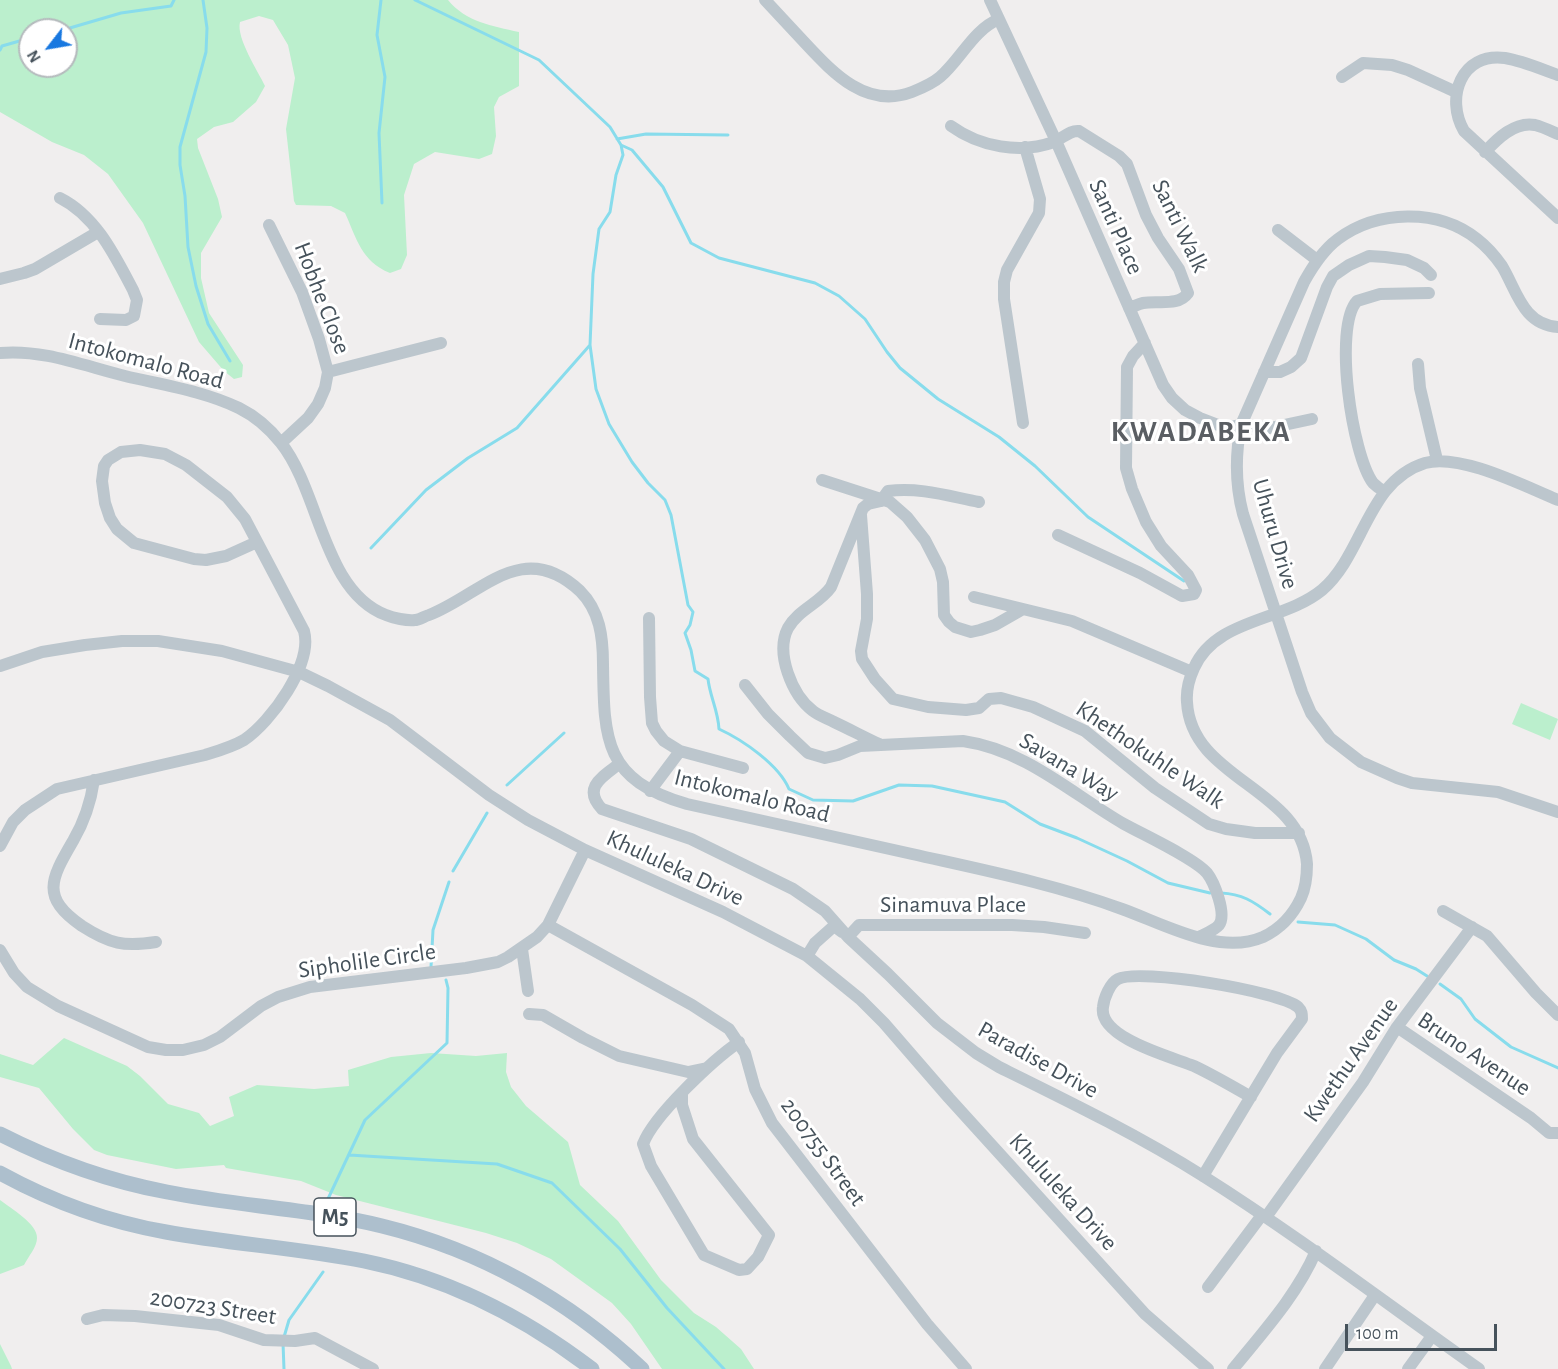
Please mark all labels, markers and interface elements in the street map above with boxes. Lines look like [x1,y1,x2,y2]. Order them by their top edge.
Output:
north arrow [18,18,78,78]
text: N [25,47,44,65]
street label: Santi Place [1082,175,1150,279]
street label: Santi Walk [1145,175,1215,277]
street label: Hobhe Close [287,238,357,358]
street label: Intokomalo Road [65,326,227,396]
district label: KWADABEKA [1111,414,1291,450]
street label: Uhuru Drive [1246,476,1304,592]
street label: Khethokuhle Walk [1070,695,1230,815]
street label: Savana Way [1014,726,1124,808]
street label: Intokomalo Road [671,763,833,829]
street label: Khululeka Drive [602,824,748,912]
street label: Sinamuva Place [880,891,1026,919]
street label: Sipholile Circle [296,937,438,985]
street label: Kwethu Avenue [1297,992,1405,1128]
street label: Bruno Avenue [1412,1006,1536,1102]
street label: Paradise Drive [973,1015,1103,1105]
street label: 200755 Street [774,1092,872,1212]
street label: Khululeka Drive [1003,1127,1123,1257]
road number: M5 [314,1198,356,1236]
street label: 200723 Street [148,1283,278,1331]
scale bar [1348,1312,1500,1350]
text: 100 m [1356,1325,1399,1343]

